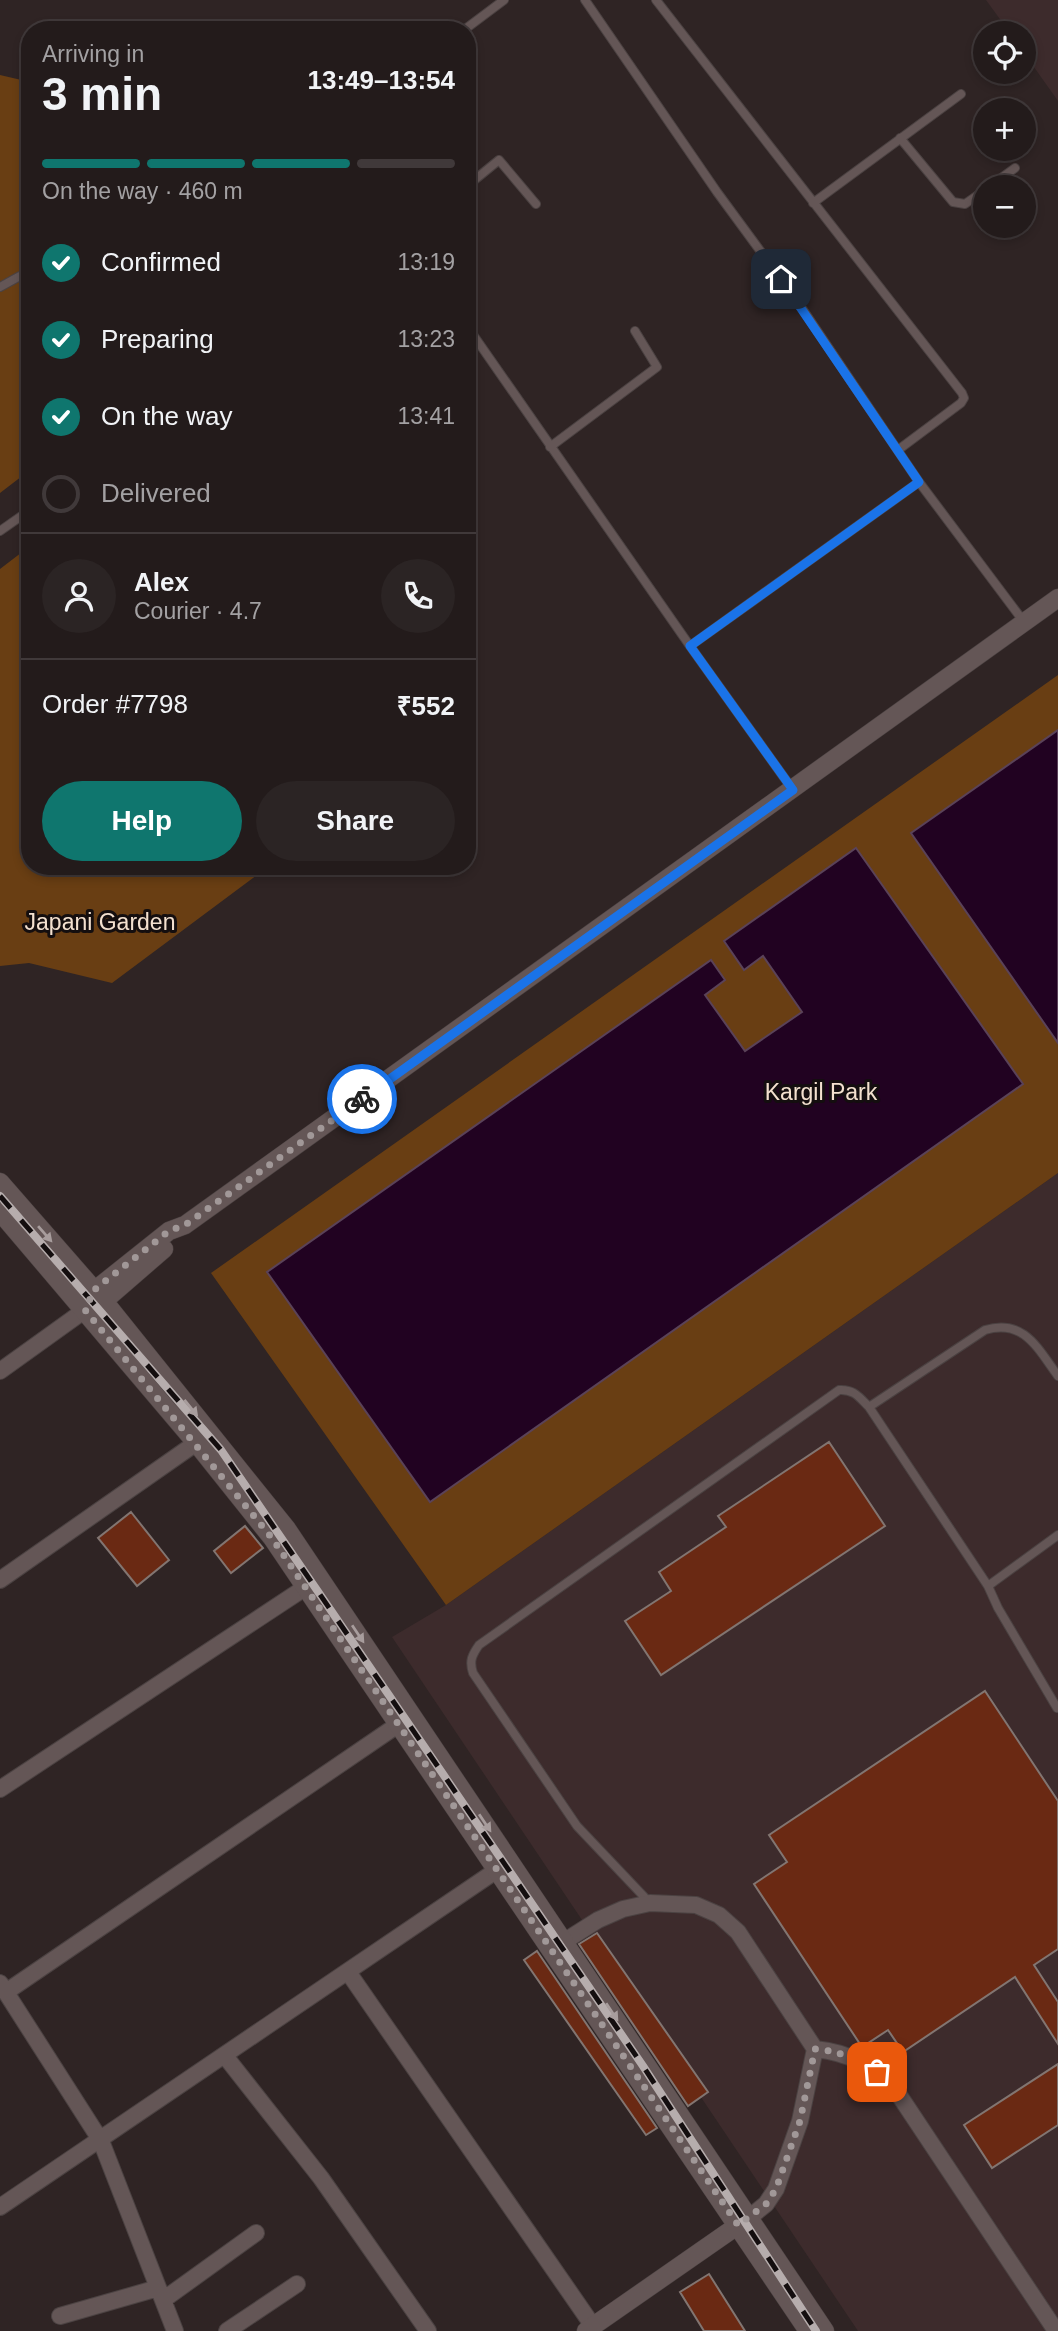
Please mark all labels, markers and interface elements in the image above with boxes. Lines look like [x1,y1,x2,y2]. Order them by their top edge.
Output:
map controls [973,21,1036,238]
button: locate [973,21,1036,84]
text: Arriving in [42,41,144,67]
text: 13:49–13:54 [308,65,455,95]
text: 3 min [42,68,162,120]
button: + [973,98,1036,161]
button: − [973,175,1036,238]
text: On the way · 460 m [42,178,243,204]
icon: check [42,244,80,282]
text: Confirmed [101,247,221,277]
text: 13:19 [397,249,455,275]
pin [751,249,811,309]
icon: home [762,260,800,298]
icon: check [42,321,80,359]
text: Preparing [101,324,214,354]
text: 13:23 [397,326,455,352]
icon: check [42,398,80,436]
text: On the way [101,401,233,431]
text: 13:41 [397,403,455,429]
text: Delivered [101,478,211,508]
button: person [42,559,116,633]
button: phone [381,559,455,633]
text: Alex [134,567,189,597]
text: Courier · 4.7 [134,598,262,624]
text: Order #7798 [42,689,188,719]
text: ₹552 [397,691,455,721]
button: Help [42,781,242,861]
button: Share [256,781,455,861]
park label: Japani Garden [25,909,175,935]
courier [327,1064,397,1134]
park label: Kargil Park [765,1079,878,1105]
icon: bike [343,1080,381,1118]
one-way arrow [37,1225,52,1242]
one-way arrow [183,1400,198,1417]
one-way arrow [351,1625,364,1644]
one-way arrow [478,1814,492,1832]
one-way arrow [605,2003,619,2021]
pin [847,2042,907,2102]
icon: bag [858,2053,896,2091]

